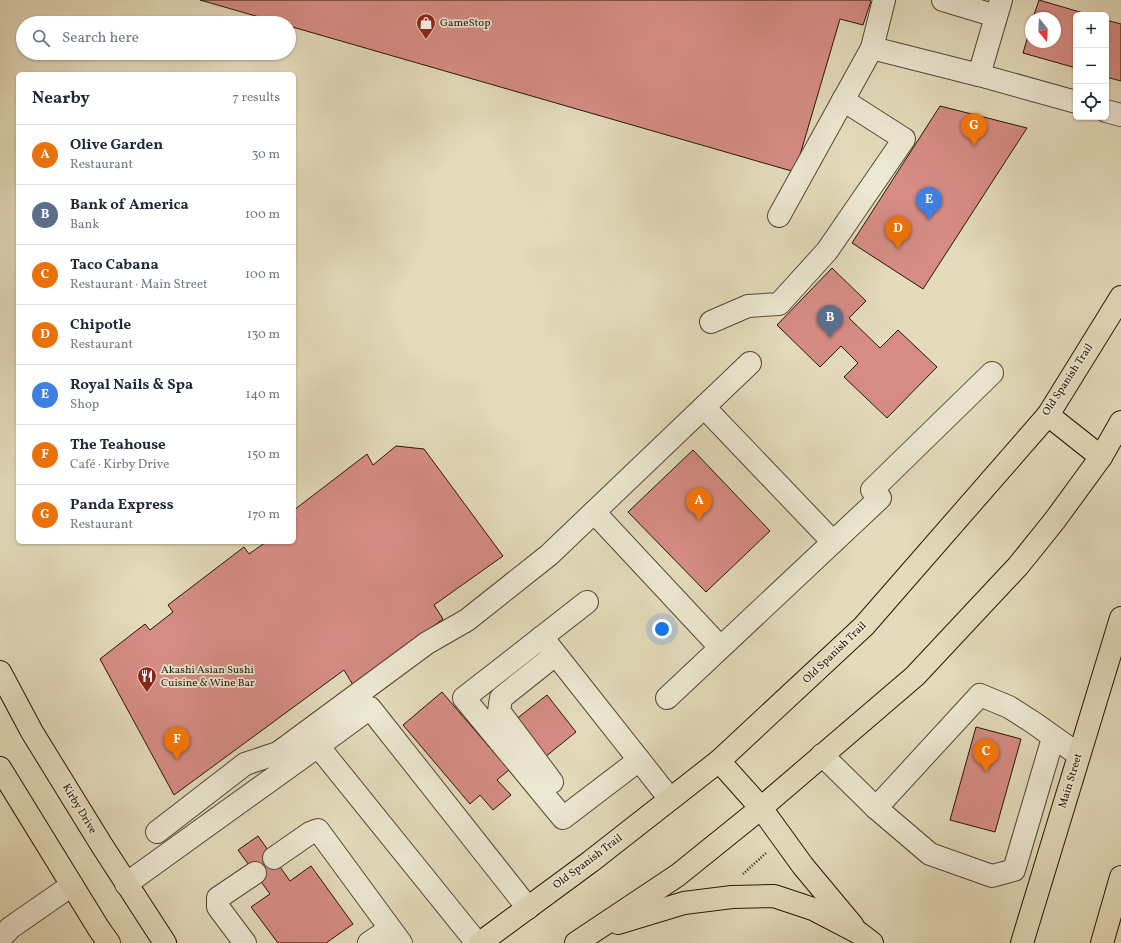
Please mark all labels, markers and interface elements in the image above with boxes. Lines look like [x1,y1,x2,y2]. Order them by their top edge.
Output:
shop icon: GameStop [415,12,437,40]
north arrow [1025,12,1061,48]
map controls [1073,12,1109,120]
button: + [1073,12,1109,48]
search box [16,16,296,60]
place label: GameStop [440,16,490,31]
icon: search [30,27,52,49]
text: Search here [62,28,139,49]
button: − [1073,48,1109,84]
button: locate [1073,84,1109,120]
text: Nearby [32,87,90,110]
text: 7 results [233,89,280,107]
pin: G [961,113,987,146]
text: Olive Garden [70,135,163,156]
text: A [40,146,50,164]
text: 30 m [252,146,280,164]
text: Restaurant [70,156,133,174]
pin: E [916,187,942,220]
text: Bank of America [70,195,189,216]
text: B [41,206,49,224]
text: 100 m [245,206,280,224]
text: Bank [70,216,99,234]
pin: D [885,216,911,249]
text: Taco Cabana [70,255,159,276]
text: C [41,266,49,284]
text: 100 m [245,266,280,284]
text: Restaurant · Main Street [70,276,208,294]
pin: B [817,305,843,338]
text: Chipotle [70,315,131,336]
text: D [40,326,50,344]
text: 130 m [247,326,280,344]
text: Restaurant [70,336,133,354]
street label: Old Spanish Trail [1039,341,1097,419]
text: Royal Nails & Spa [70,375,193,396]
text: E [41,386,49,404]
text: 140 m [246,386,280,404]
text: Shop [70,396,99,414]
text: The Teahouse [70,435,166,456]
text: F [41,446,49,464]
text: 150 m [247,446,280,464]
text: Café · Kirby Drive [70,456,169,474]
pin: A [686,488,712,521]
text: Panda Express [70,495,174,516]
text: G [40,506,50,524]
text: 170 m [247,506,280,524]
text: Restaurant [70,516,133,534]
your location [652,619,672,639]
street label: Old Spanish Trail [800,619,870,687]
place label: Akashi Asian Sushi Cuisine & Wine Bar [161,663,255,691]
restaurant icon: Akashi Asian Sushi Cuisine & Wine Bar [136,665,158,693]
pin: F [164,727,190,760]
pin: C [973,739,999,772]
street label: Main Street [1056,752,1086,810]
street label: Kirby Drive [58,781,100,837]
street label: Old Spanish Trail [550,831,626,893]

